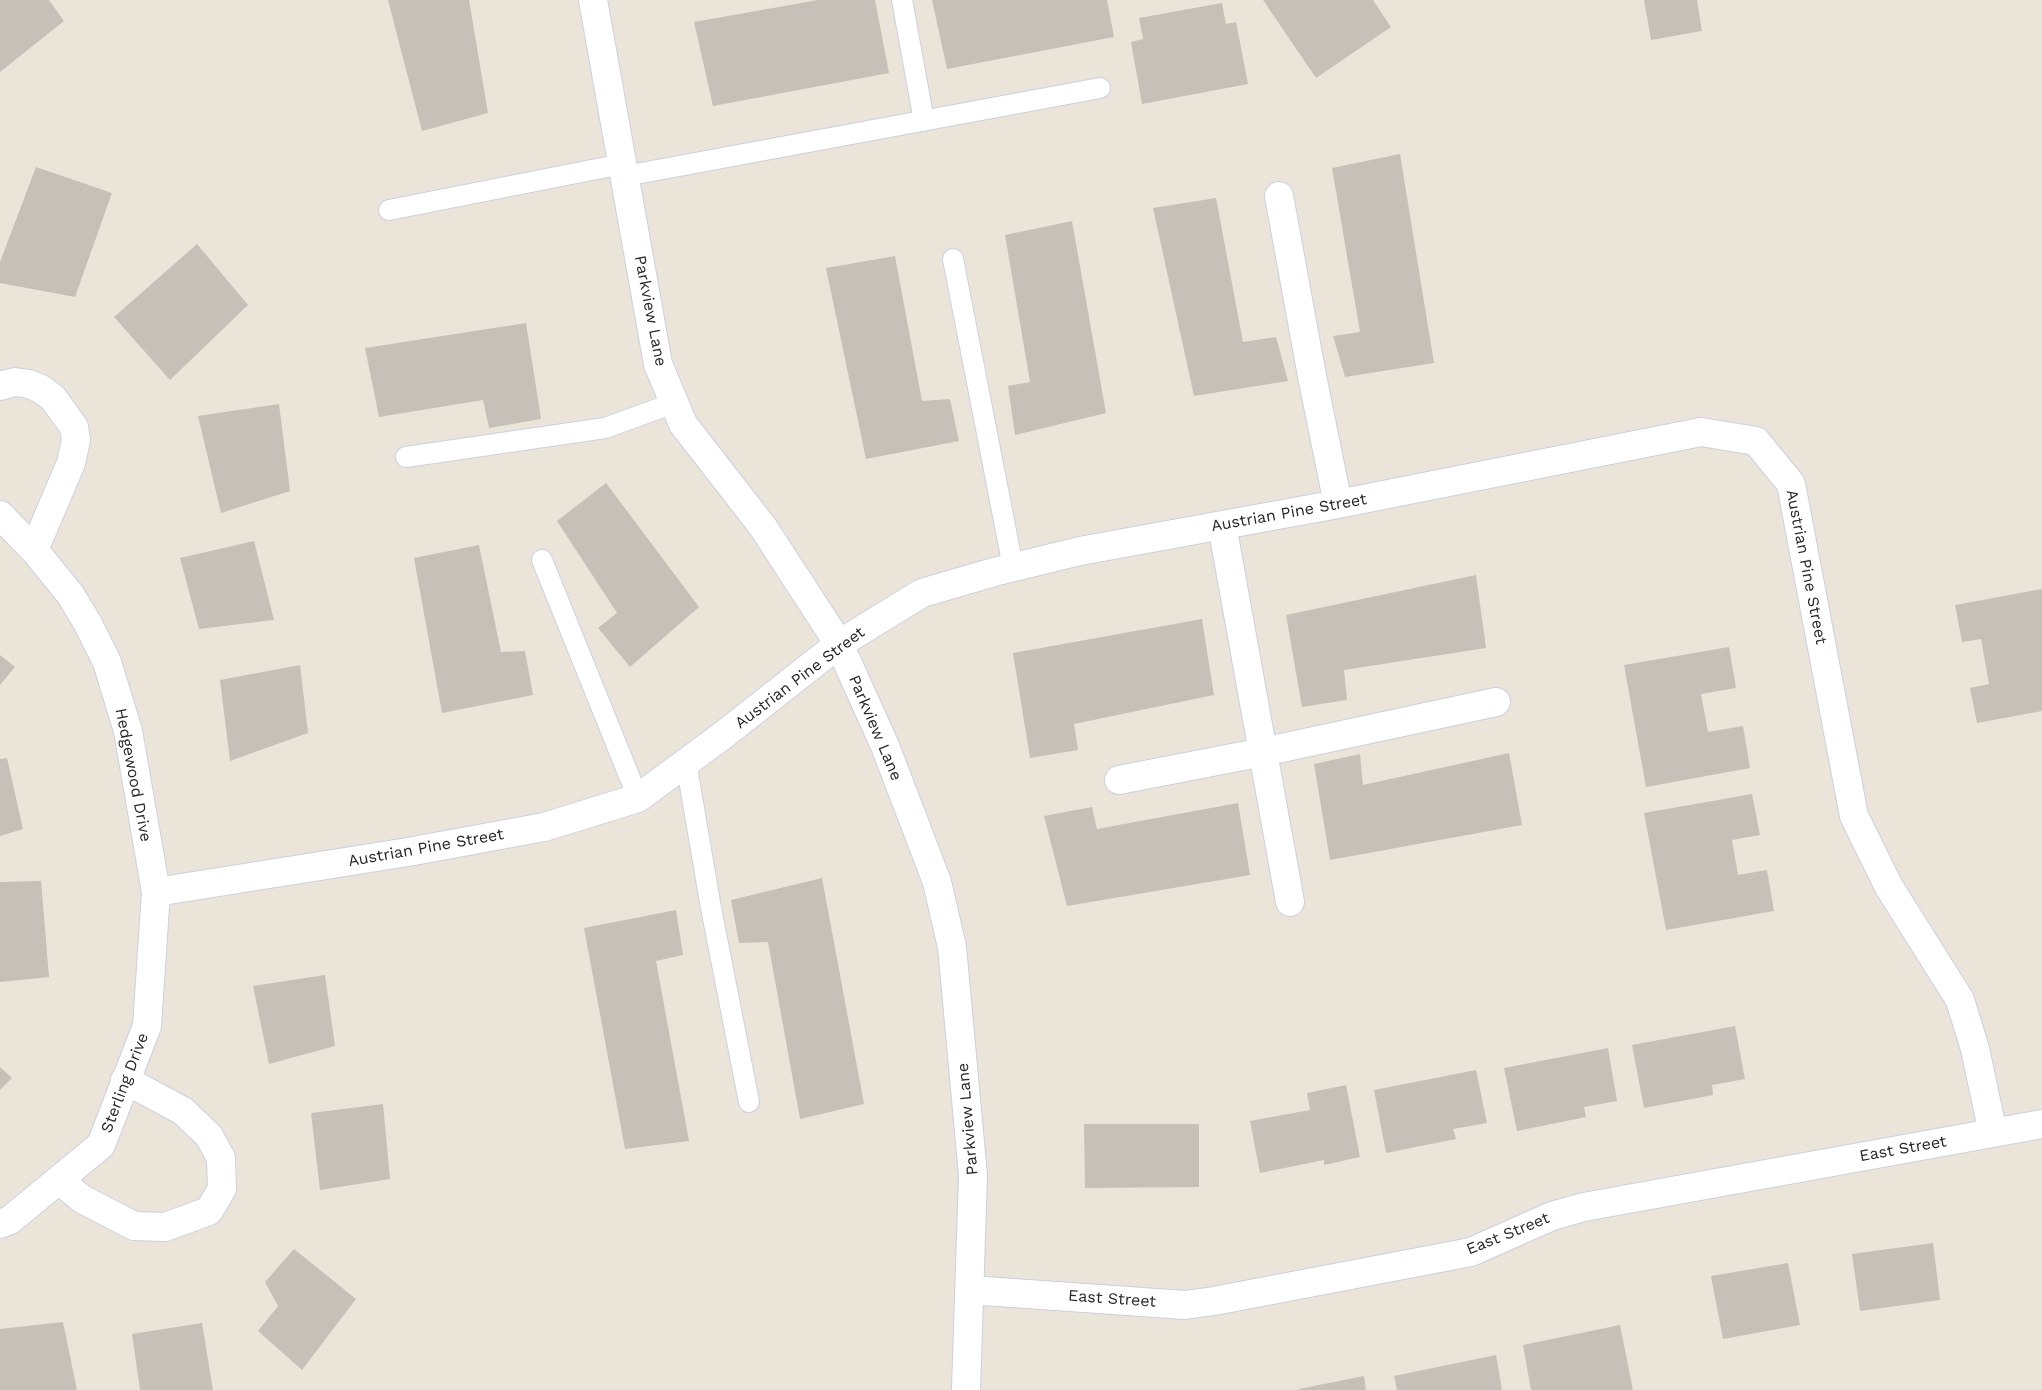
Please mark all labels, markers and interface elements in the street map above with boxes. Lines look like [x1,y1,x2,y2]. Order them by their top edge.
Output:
street label: Parkview Lane [630,254,670,368]
street label: Austrian Pine Street [1782,488,1830,646]
street label: Austrian Pine Street [1210,490,1368,536]
street label: Austrian Pine Street [731,623,869,733]
street label: Parkview Lane [844,672,906,784]
street label: Hedgewood Drive [111,706,155,844]
street label: Austrian Pine Street [347,825,505,871]
street label: Sterling Drive [97,1030,153,1136]
street label: Parkview Lane [954,1062,982,1176]
street label: East Street [1858,1132,1948,1166]
street label: East Street [1464,1209,1552,1259]
street label: East Street [1067,1286,1157,1312]

